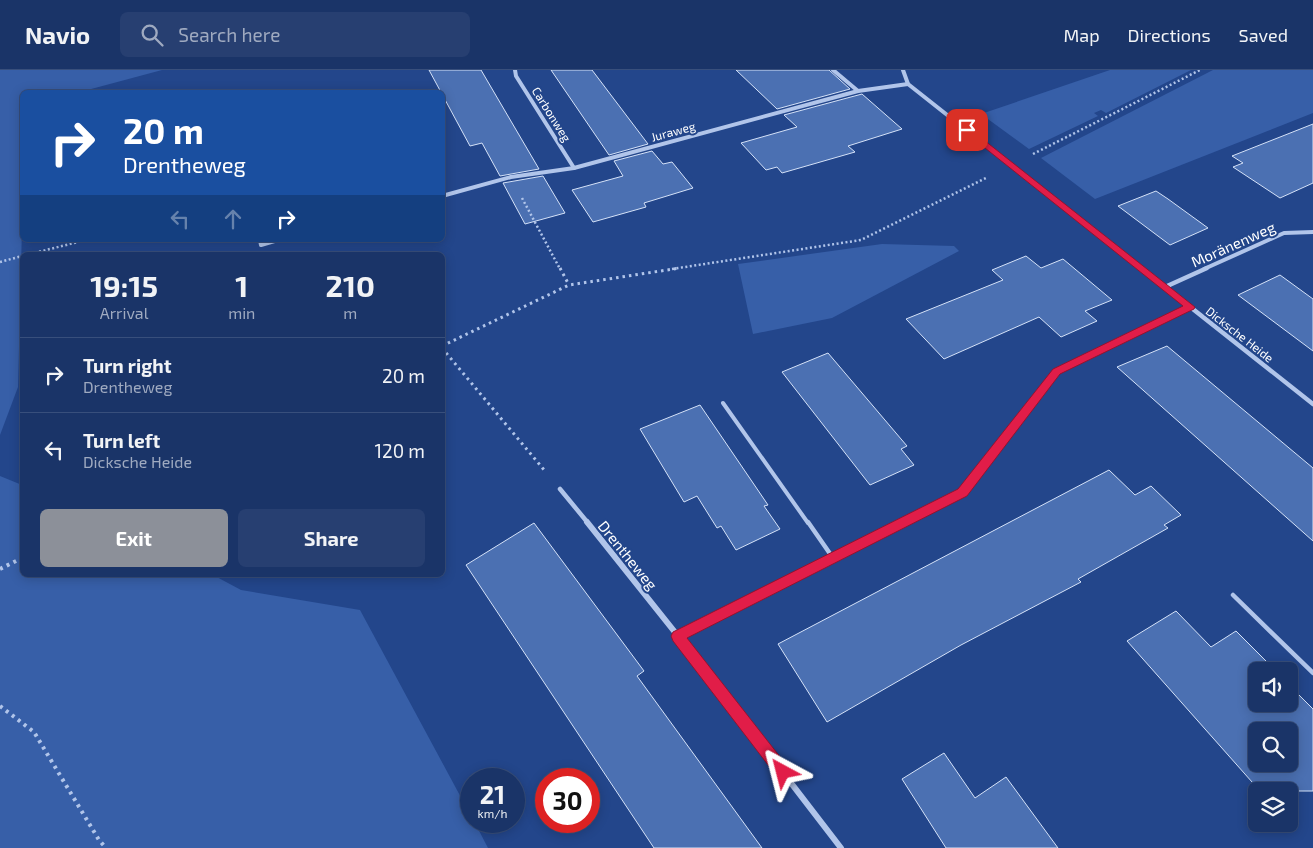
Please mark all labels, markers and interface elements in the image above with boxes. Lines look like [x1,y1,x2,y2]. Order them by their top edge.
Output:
search box [120,12,470,57]
text: Navio [25,20,90,49]
icon: search [138,21,166,49]
text: Search here [178,23,280,46]
text: Map [1063,24,1100,46]
text: Directions [1128,24,1211,46]
text: Saved [1239,24,1288,46]
street label: Carbonweg [530,84,574,144]
text: 20 m [123,109,204,151]
pin [946,109,988,151]
icon: right [40,110,105,175]
icon: arrive [953,116,981,144]
street label: Juraweg [649,118,697,144]
text: Drentheweg [123,151,246,177]
icon: left [166,205,194,233]
icon: ahead [219,205,247,233]
icon: right [272,205,300,233]
street label: Moränenweg [1188,217,1278,271]
text: 19:15 [90,267,158,303]
text: 1 [235,267,248,303]
text: 210 [326,267,375,303]
text: Arrival [100,303,148,322]
text: min [228,303,255,322]
text: m [343,303,357,322]
street label: Dicksche Heide [1203,303,1277,365]
text: Turn right [83,354,171,377]
icon: right [40,361,68,389]
text: 20 m [382,364,425,387]
text: Drentheweg [83,377,172,396]
text: Turn left [83,429,160,452]
icon: left [40,436,68,464]
text: 120 m [374,439,425,462]
text: Dicksche Heide [83,452,192,471]
button: Exit [40,509,228,567]
button: Share [238,509,425,567]
street label: Drentheweg [595,517,662,594]
map controls [1248,662,1298,832]
button: sound [1248,662,1298,712]
button: search [1248,722,1298,772]
position arrow [756,745,808,797]
speed limit sign: 30 [535,768,600,833]
text: 21 [480,779,505,809]
button: layers [1248,782,1298,832]
text: km/h [478,806,507,820]

